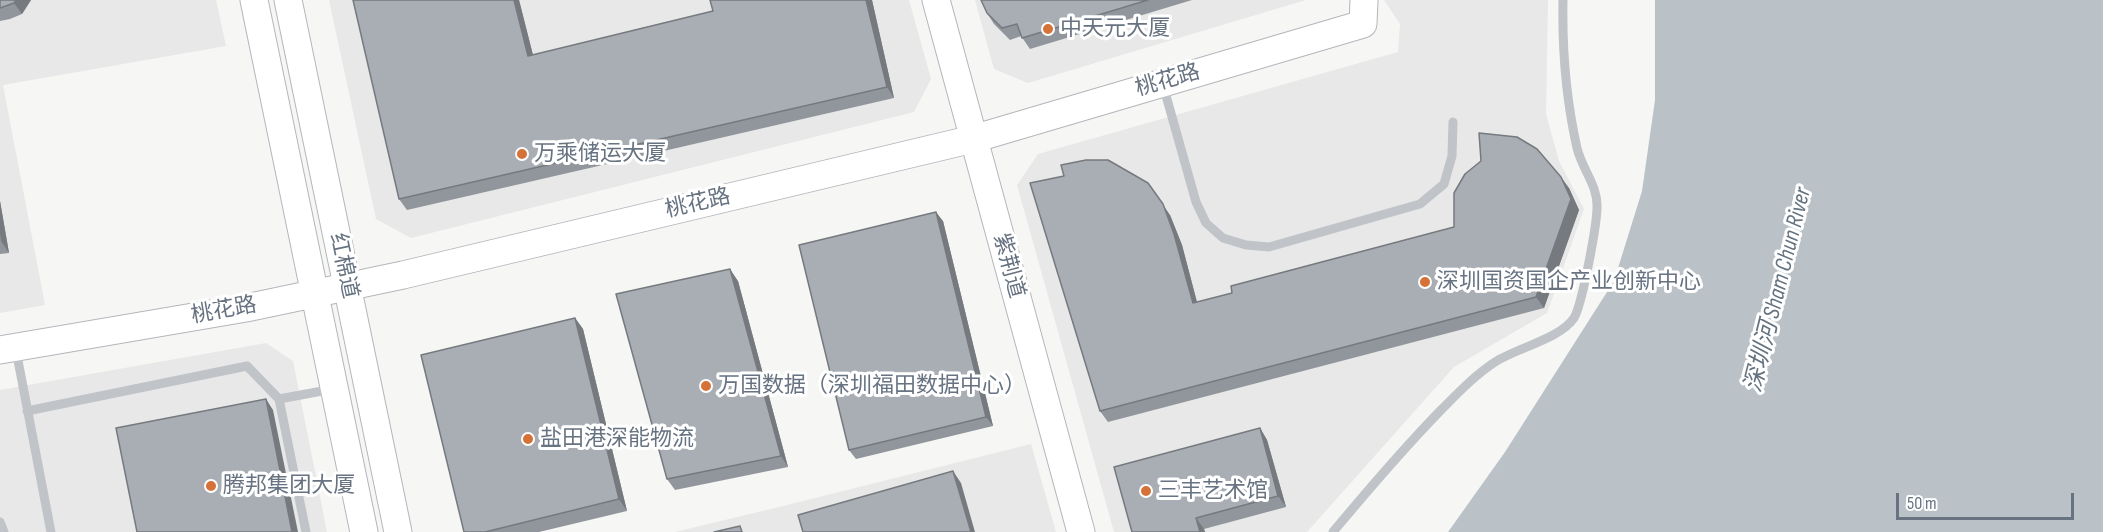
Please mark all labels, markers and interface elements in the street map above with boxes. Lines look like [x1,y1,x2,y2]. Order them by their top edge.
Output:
place label: 中天元大厦 [1060,16,1170,42]
marker: 中天元大厦 [1041,22,1055,36]
street label: 桃花路 [1133,59,1203,103]
place label: 万乘储运大厦 [534,141,666,167]
marker: 万乘储运大厦 [515,147,529,161]
street label: 桃花路 [663,184,733,224]
water label: 深圳河 Sham Chun River [1740,185,1818,395]
street label: 红棉道 [323,231,363,301]
street label: 紫荆道 [987,231,1029,301]
place label: 深圳国资国企产业创新中心 [1437,269,1701,295]
marker: 深圳国资国企产业创新中心 [1418,275,1432,289]
street label: 桃花路 [189,292,259,330]
place label: 万国数据（深圳福田数据中心） [718,373,1026,399]
marker: 万国数据（深圳福田数据中心） [699,379,713,393]
place label: 盐田港深能物流 [540,426,694,452]
marker: 盐田港深能物流 [521,432,535,446]
place label: 腾邦集团大厦 [223,473,355,499]
place label: 三丰艺术馆 [1158,478,1268,504]
marker: 腾邦集团大厦 [204,479,218,493]
scale bar [1899,481,2078,519]
marker: 三丰艺术馆 [1139,484,1153,498]
text: 50 m [1907,493,1937,514]

